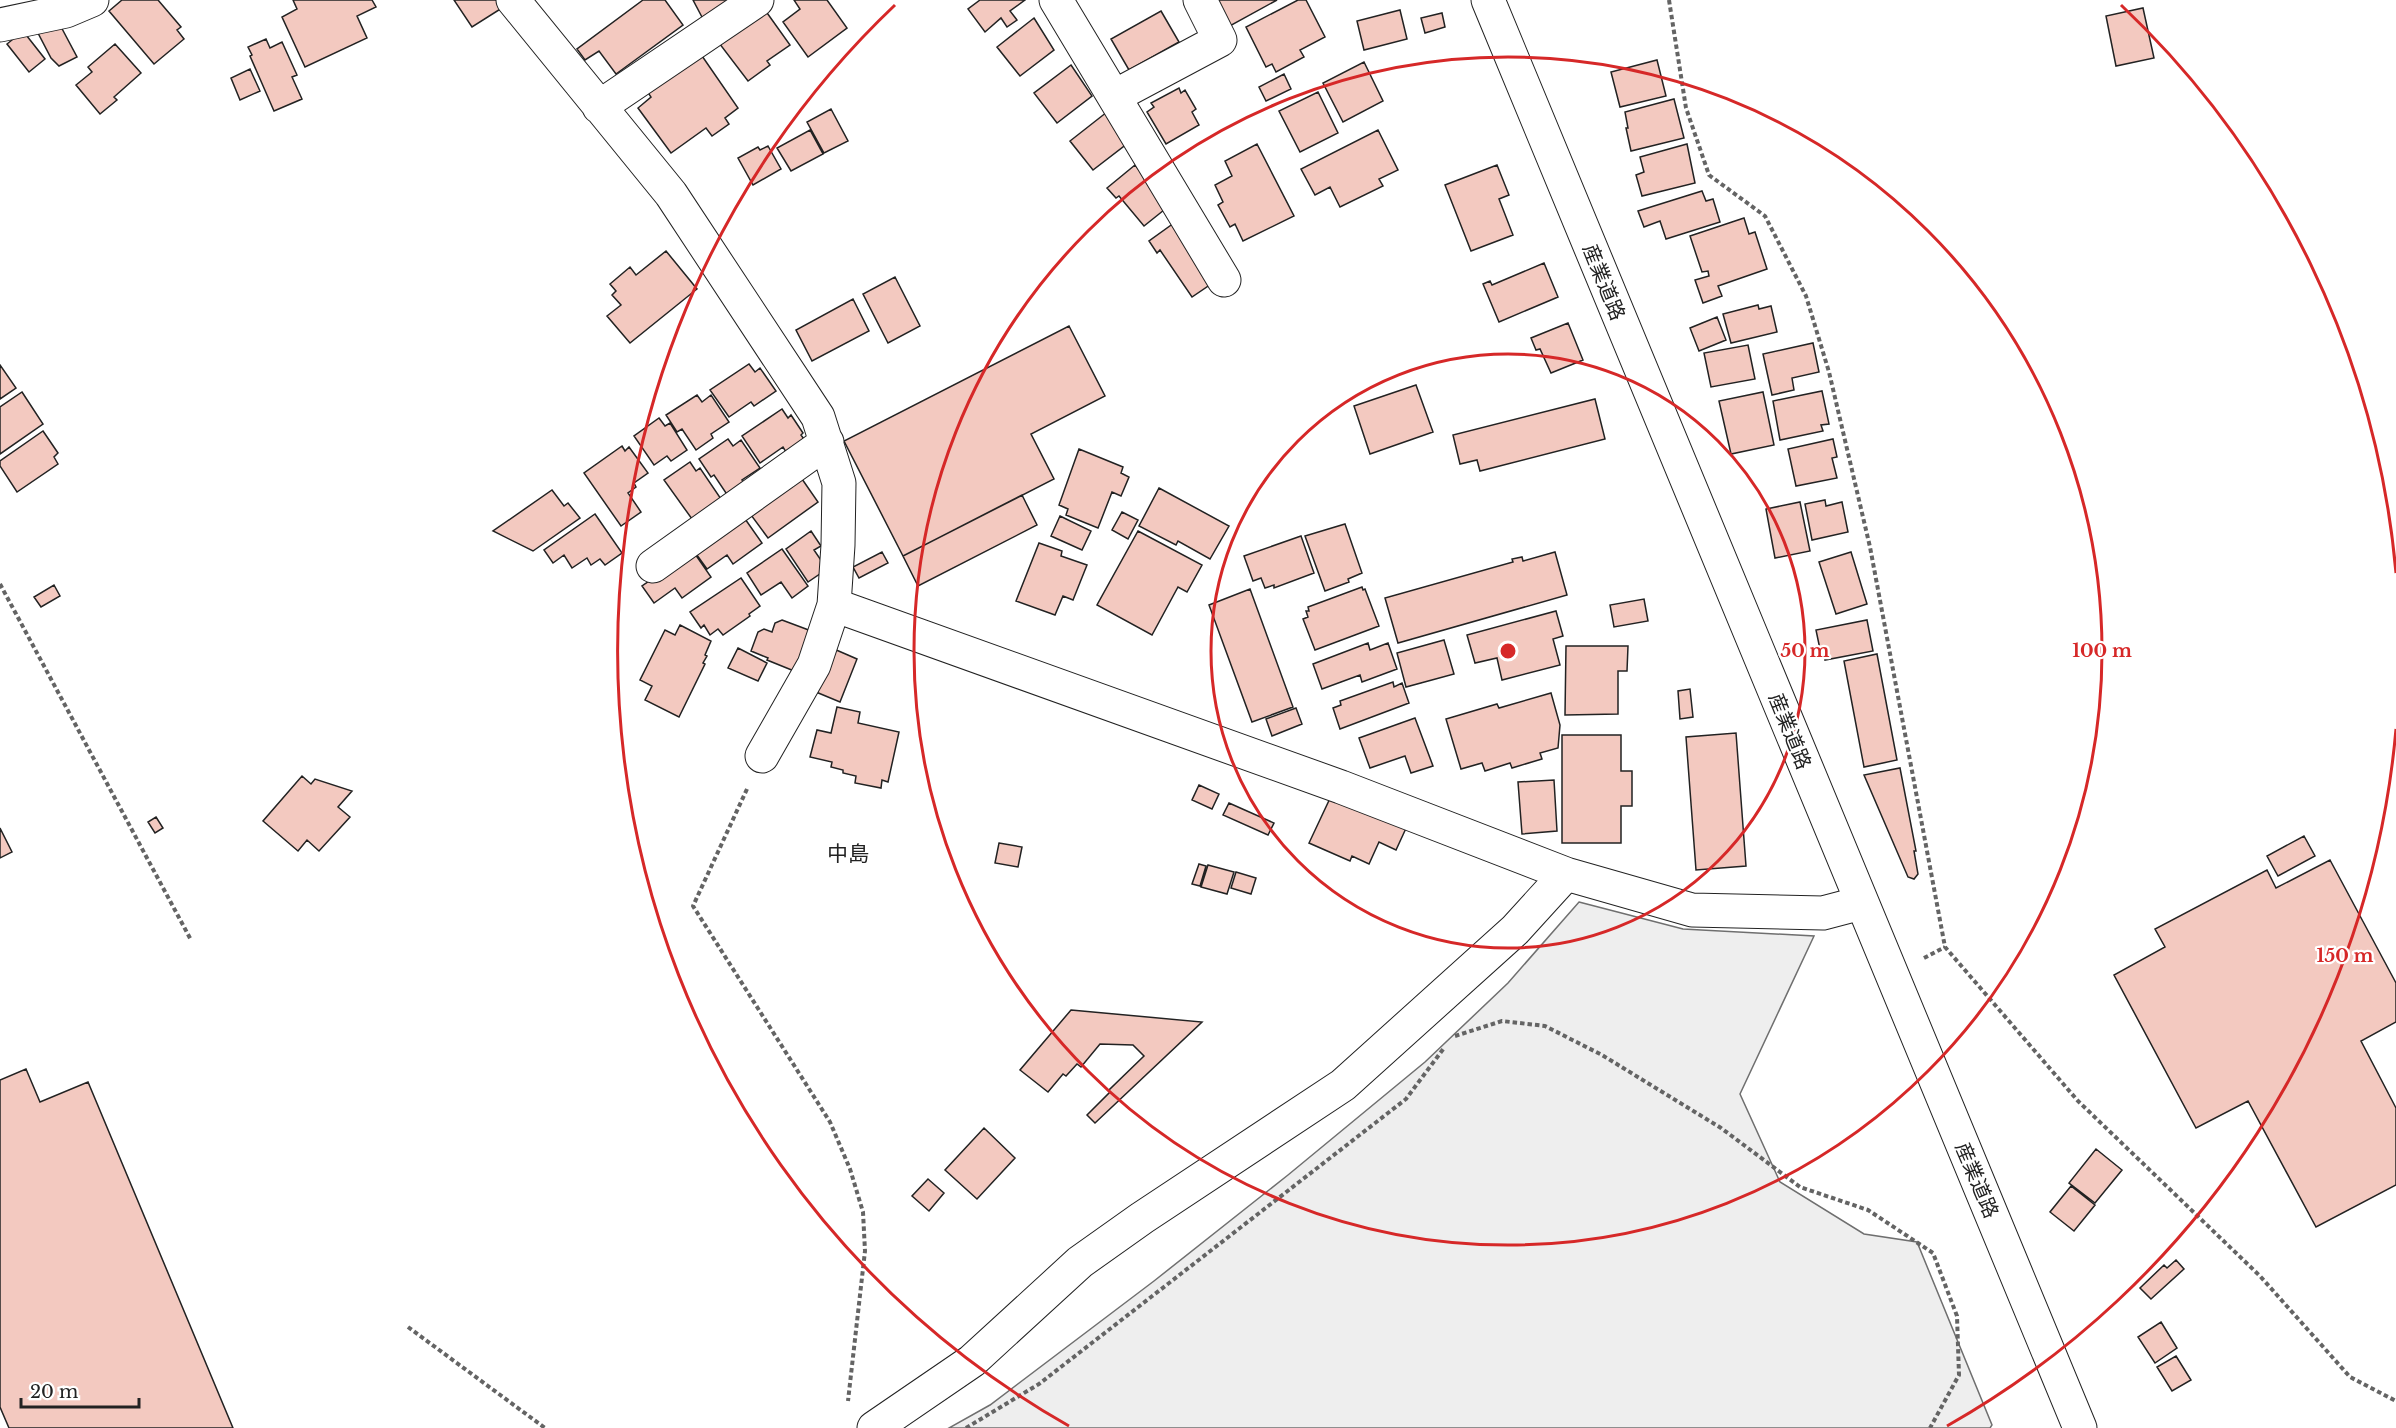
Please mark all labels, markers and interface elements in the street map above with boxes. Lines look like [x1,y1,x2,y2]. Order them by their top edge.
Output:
street label: 産業道路 [1578,240,1630,324]
text: 50 m [1781,640,1830,662]
text: 100 m [2072,640,2132,662]
centre of rings [1498,641,1518,661]
street label: 産業道路 [1764,689,1816,773]
district label: 中島 [827,841,869,867]
text: 150 m [2317,945,2374,967]
street label: 産業道路 [1950,1138,2004,1222]
scale bar [21,1371,140,1409]
text: 20 m [30,1381,78,1403]

